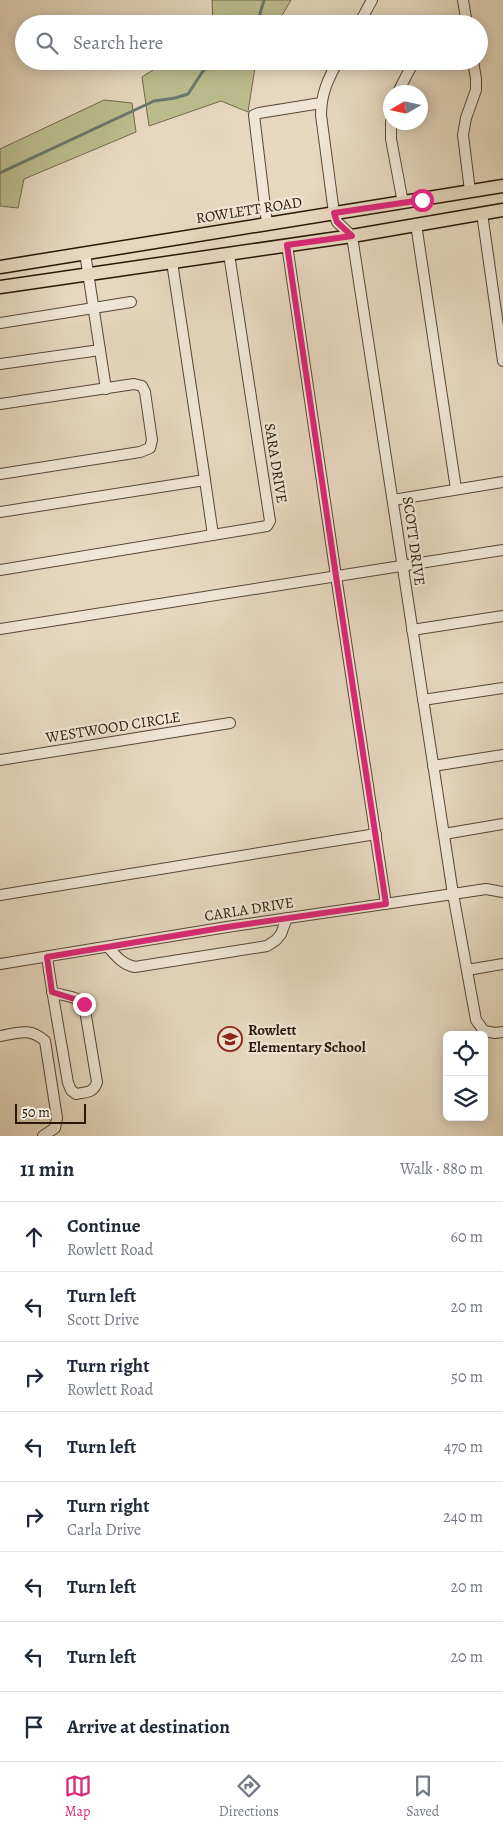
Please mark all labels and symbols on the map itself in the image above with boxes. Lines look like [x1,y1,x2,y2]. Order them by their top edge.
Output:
north arrow [383,85,428,130]
route start [411,189,434,212]
street label: ROWLETT ROAD [195,192,303,228]
street label: SARA DRIVE [260,422,292,504]
street label: SCOTT DRIVE [398,495,430,587]
street label: WESTWOOD CIRCLE [43,706,182,748]
street label: CARLA DRIVE [203,892,295,926]
route end [73,993,96,1016]
place label: Rowlett Elementary School [248,1020,366,1057]
school or university icon: Rowlett Elementary School [217,1026,243,1052]
scale bar [15,1101,86,1124]

